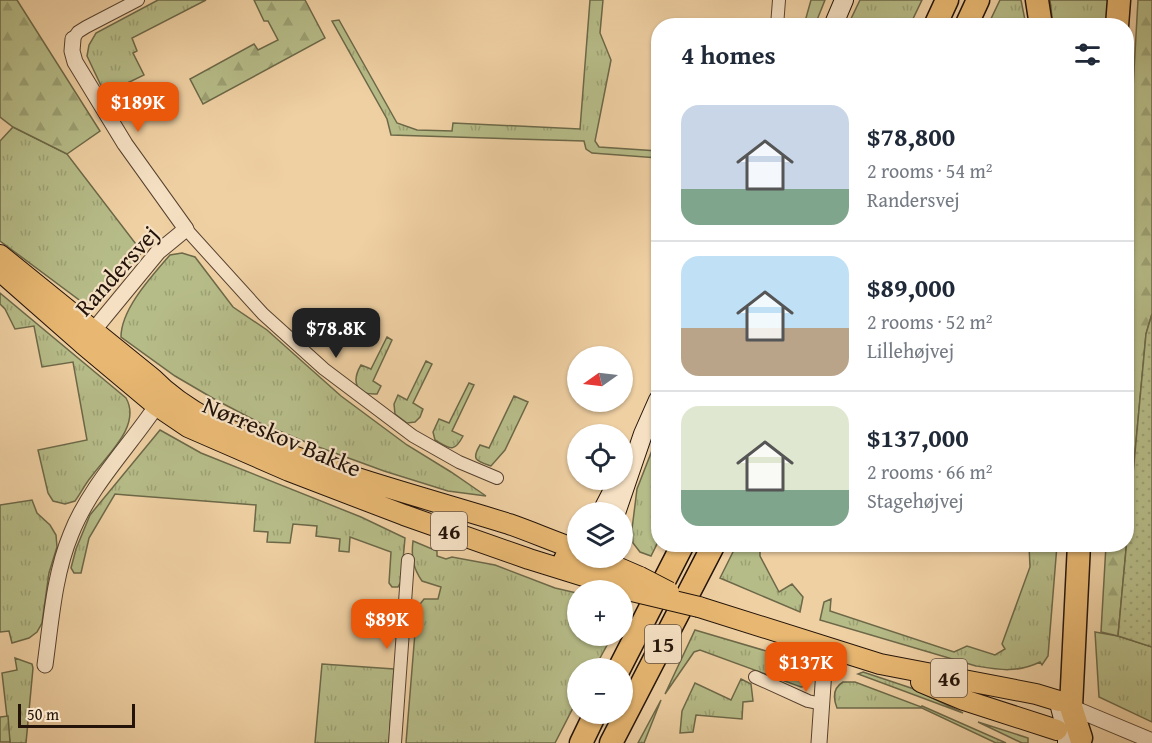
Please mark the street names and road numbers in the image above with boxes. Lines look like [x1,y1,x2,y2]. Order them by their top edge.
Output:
street label: Randersvej [66,218,167,324]
street label: Nørreskov Bakke [198,387,367,486]
road number: 46 [431,512,467,550]
road number: 15 [645,625,681,663]
road number: 46 [931,659,967,697]

